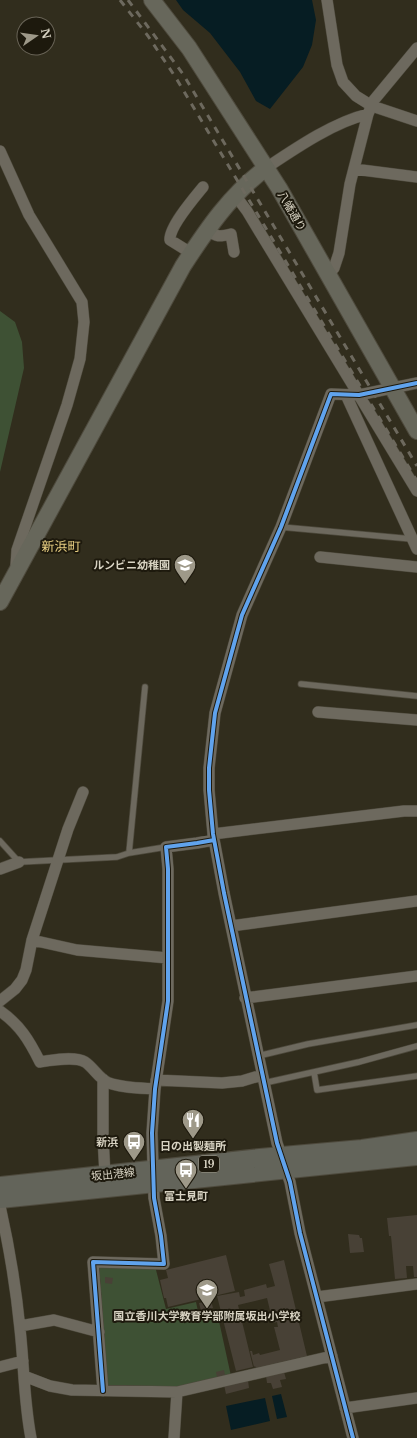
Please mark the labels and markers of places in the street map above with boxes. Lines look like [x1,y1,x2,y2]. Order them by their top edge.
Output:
school or university icon: ルンビニ幼稚園 [172,552,198,585]
place label: ルンビニ幼稚園 [93,558,170,572]
restaurant icon: 日の出製麺所 [180,1107,206,1140]
bus stop icon: 新浜 [121,1129,147,1162]
place label: 新浜 [96,1135,118,1149]
place label: 日の出製麺所 [160,1139,226,1153]
bus stop icon: 富士見町 [173,1157,199,1190]
place label: 富士見町 [164,1189,208,1203]
school or university icon: 国立香川大学教育学部附属坂出小学校 [194,1277,220,1310]
place label: 国立香川大学教育学部附属坂出小学校 [114,1309,301,1323]

